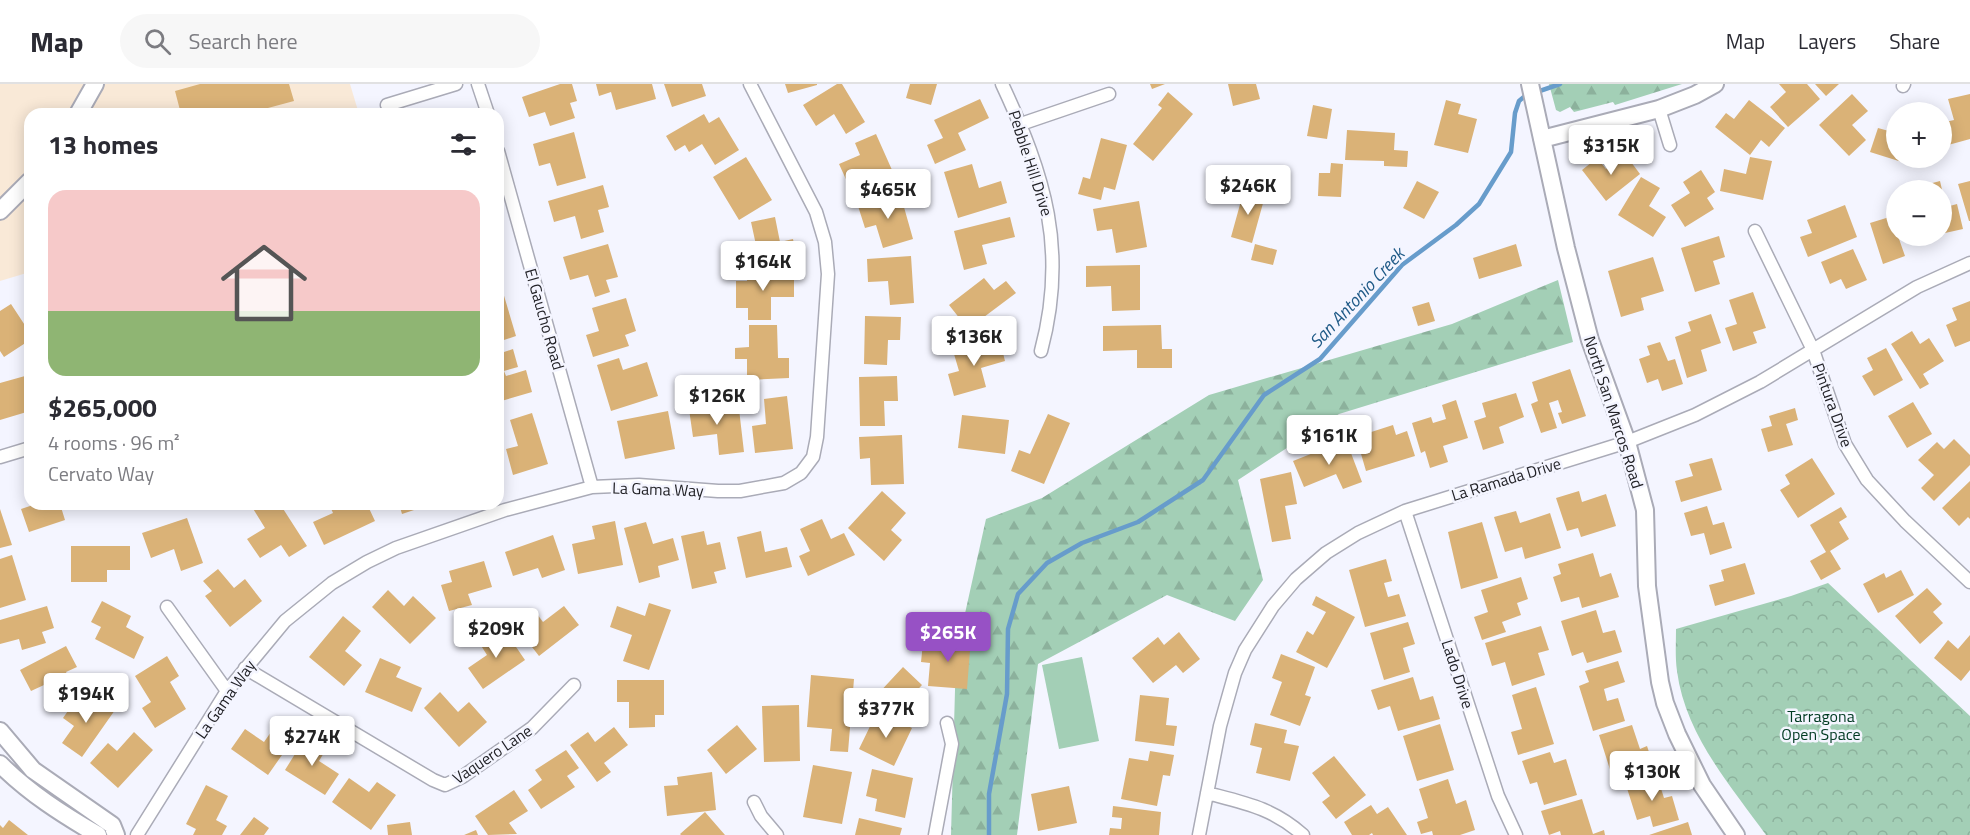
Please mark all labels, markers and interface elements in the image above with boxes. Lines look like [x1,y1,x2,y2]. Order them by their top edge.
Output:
search box [120,14,540,68]
text: Map [30,20,84,63]
text: Search here [189,24,298,58]
icon: search [141,25,174,58]
text: Map [1726,25,1765,57]
text: Layers [1798,25,1856,57]
text: Share [1889,25,1940,57]
map controls [1886,102,1952,246]
button: + [1886,102,1952,168]
street label: Pebble Hill Drive [1003,107,1059,219]
text: 13 homes [48,125,158,164]
pin: $315K [1569,125,1653,176]
icon: filters [447,128,480,161]
text: $315K [1583,129,1639,160]
pin: $246K [1206,165,1290,216]
pin: $465K [846,169,930,220]
text: $246K [1220,169,1276,200]
text: $465K [860,173,916,204]
button: − [1886,180,1952,246]
icon: home [210,229,318,337]
water label: San Antonio Creek [1303,240,1412,354]
pin: $164K [721,241,805,292]
text: $164K [735,245,791,276]
street label: El Gaucho Road [519,265,571,373]
pin: $136K [932,316,1016,367]
text: $136K [946,320,1002,351]
street label: North San Marcos Road [1578,333,1650,491]
street label: Pintura Drive [1807,360,1859,450]
pin: $126K [675,375,759,426]
text: $126K [689,379,745,410]
text: $265,000 [48,388,157,427]
pin: $161K [1287,415,1371,466]
text: $161K [1301,419,1357,450]
text: 4 rooms · 96 m² [48,427,180,458]
street label: La Ramada Drive [1448,451,1564,507]
text: Cervato Way [48,458,154,489]
street label: La Gama Way [612,475,704,503]
pin: $209K [454,608,538,659]
text: $209K [468,612,524,643]
pin: $265K [906,612,990,663]
text: $265K [920,616,976,647]
street label: Lado Drive [1436,636,1480,712]
street label: La Gama Way [189,654,261,743]
pin: $194K [44,673,128,724]
text: $194K [58,677,114,708]
pin: $377K [844,688,928,739]
text: $377K [858,692,914,723]
park label: Tarragona Open Space [1781,704,1861,746]
pin: $274K [270,716,354,767]
street label: Vaquero Lane [447,718,537,790]
text: $274K [284,720,340,751]
pin: $130K [1610,751,1694,802]
text: $130K [1624,755,1680,786]

